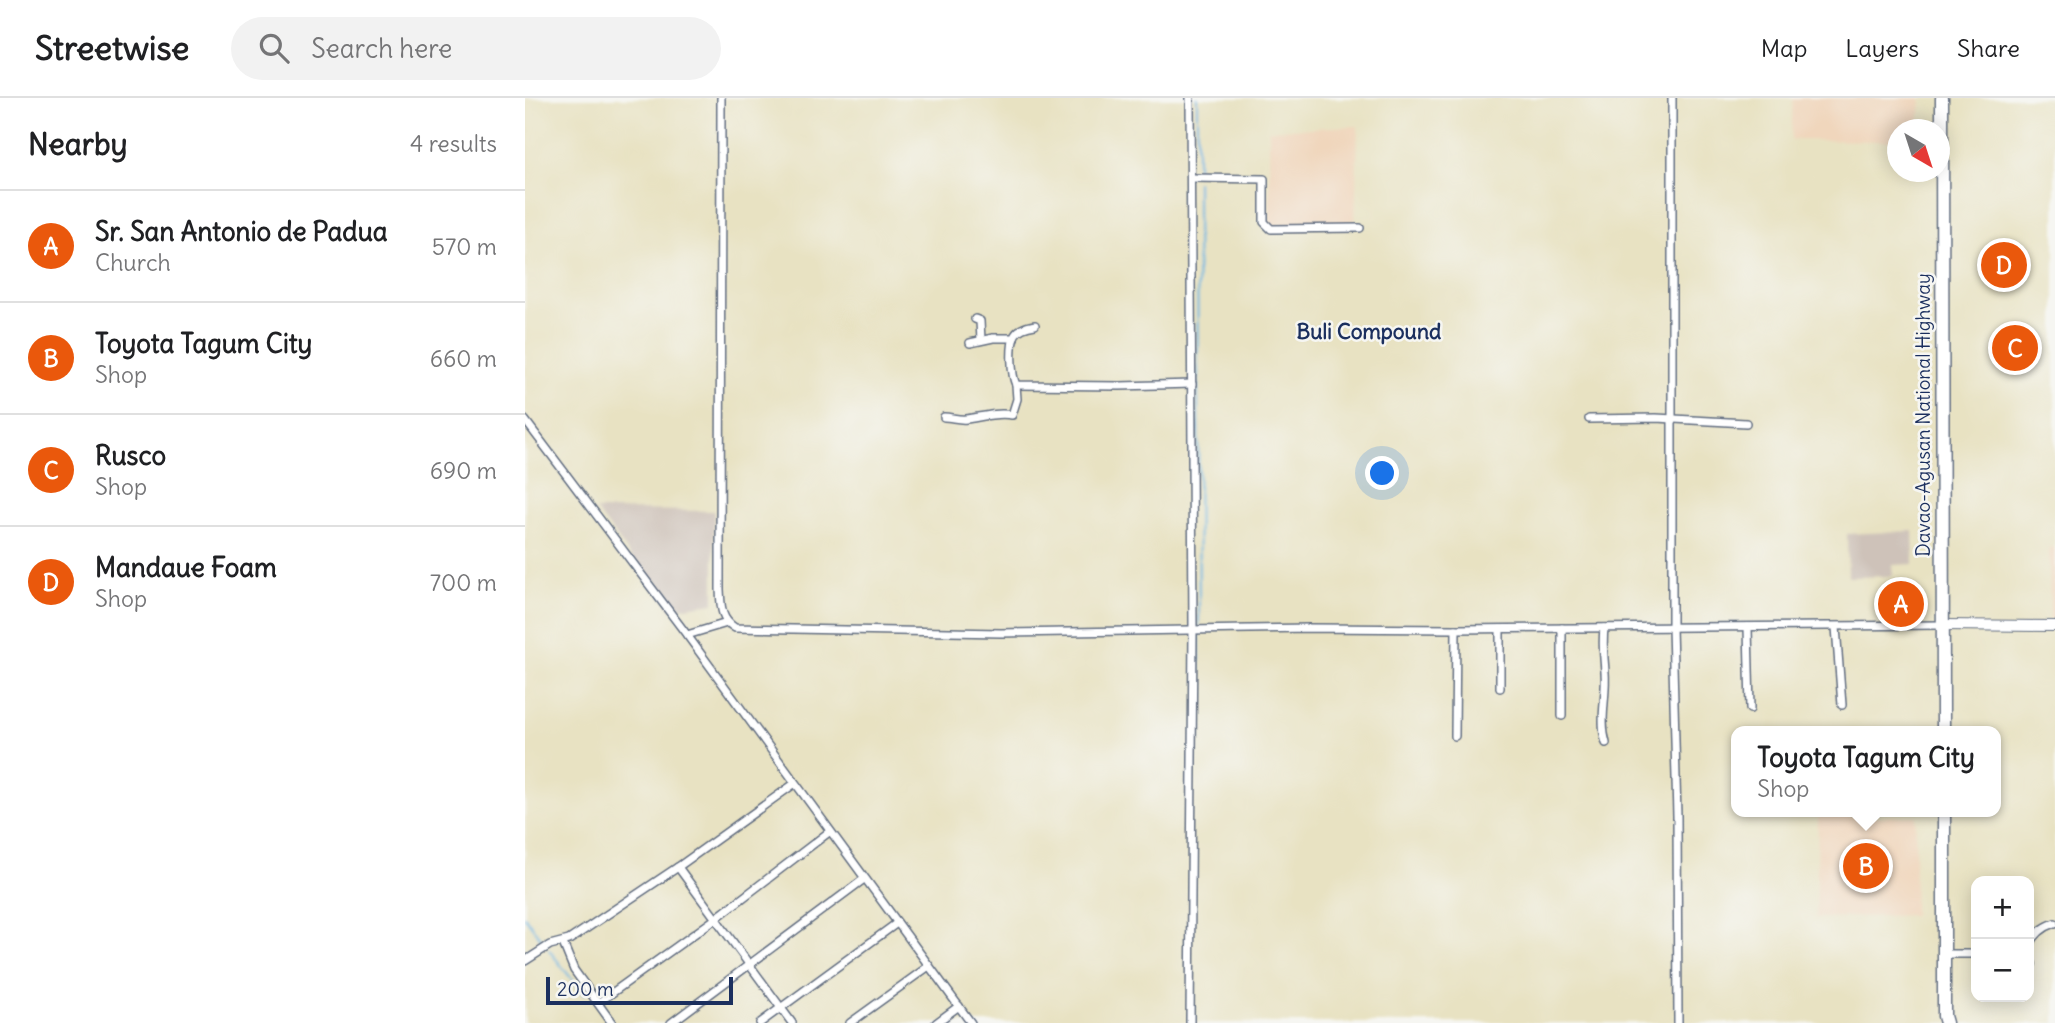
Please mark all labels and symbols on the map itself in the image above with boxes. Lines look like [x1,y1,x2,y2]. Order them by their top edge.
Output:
north arrow [1887,119,1950,182]
pin: D [1981,239,2027,291]
street label: Davao-Agusan National Highway [1911,273,1935,557]
district label: Buli Compound [1297,318,1442,345]
pin: C [1992,322,2038,374]
your location [1365,456,1399,490]
pin: A [1878,578,1924,630]
pin: B [1843,840,1889,892]
scale bar [546,974,733,1006]

